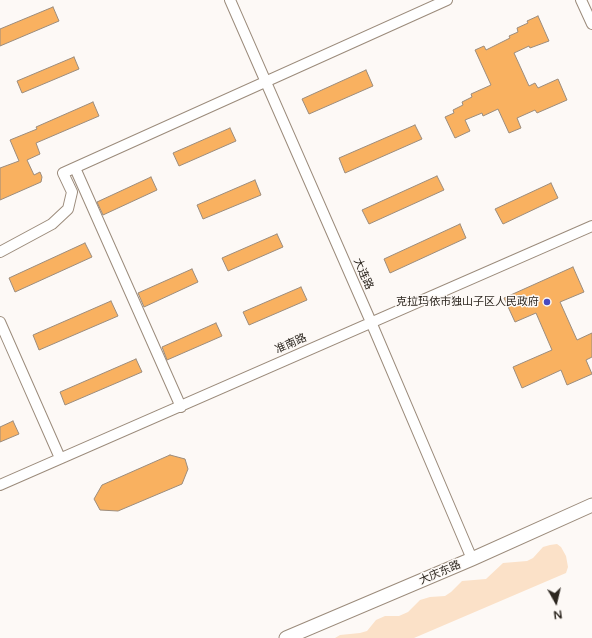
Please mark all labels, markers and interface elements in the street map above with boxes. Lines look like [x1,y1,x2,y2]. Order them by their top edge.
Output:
street label: 大连路 [350,256,376,292]
place label: 克拉玛依市独山子区人民政府 [396,295,539,309]
marker: 克拉玛依市独山子区人民政府 [542,297,552,307]
street label: 准南路 [273,331,309,357]
street label: 大庆东路 [417,558,463,588]
north arrow [536,582,576,622]
text: N [552,607,563,621]

